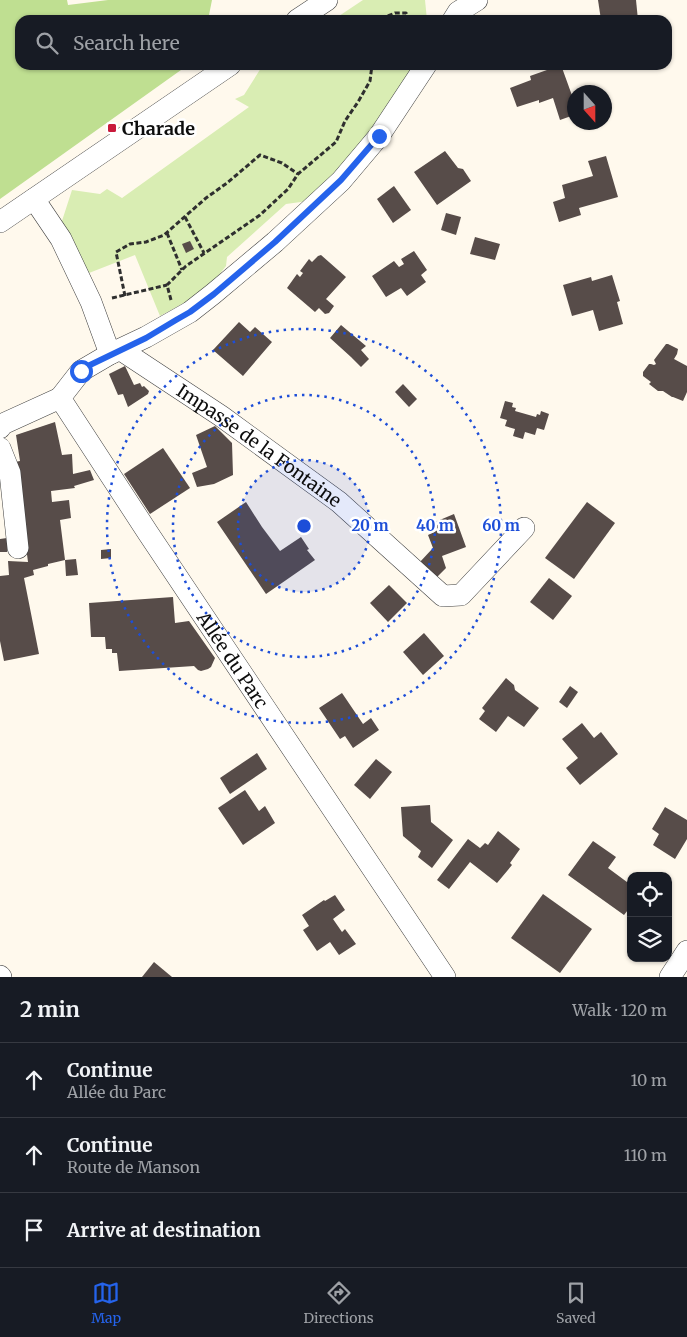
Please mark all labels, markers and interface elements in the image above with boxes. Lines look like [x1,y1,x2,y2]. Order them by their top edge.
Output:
search box [15,15,672,70]
icon: search [33,29,61,57]
text: Search here [73,31,180,55]
north arrow [567,85,612,130]
place label: Charade [122,117,195,140]
marker: Charade [106,122,118,134]
route end [368,125,391,148]
route start [70,360,93,383]
street label: Impasse de la Fontaine [173,379,346,512]
text: 20 m [351,516,389,535]
text: 40 m [416,516,454,535]
text: 60 m [482,516,520,535]
centre of rings [295,517,313,535]
street label: Allée du Parc [192,606,273,713]
map controls [627,872,672,962]
button: locate [627,872,672,917]
button: layers [627,917,672,962]
text: 2 min [20,996,80,1023]
text: Walk · 120 m [572,1000,667,1020]
text: Continue [67,1058,153,1082]
icon: ahead [20,1066,48,1094]
text: 10 m [630,1070,667,1090]
text: Allée du Parc [67,1082,166,1102]
text: Continue [67,1133,153,1157]
icon: ahead [20,1141,48,1169]
text: 110 m [624,1145,667,1165]
text: Route de Manson [67,1157,200,1177]
icon: arrive [20,1216,48,1244]
text: Arrive at destination [67,1218,261,1242]
tab: Map [91,1279,121,1327]
tab: Directions [304,1279,374,1327]
tab: Saved [556,1279,596,1327]

